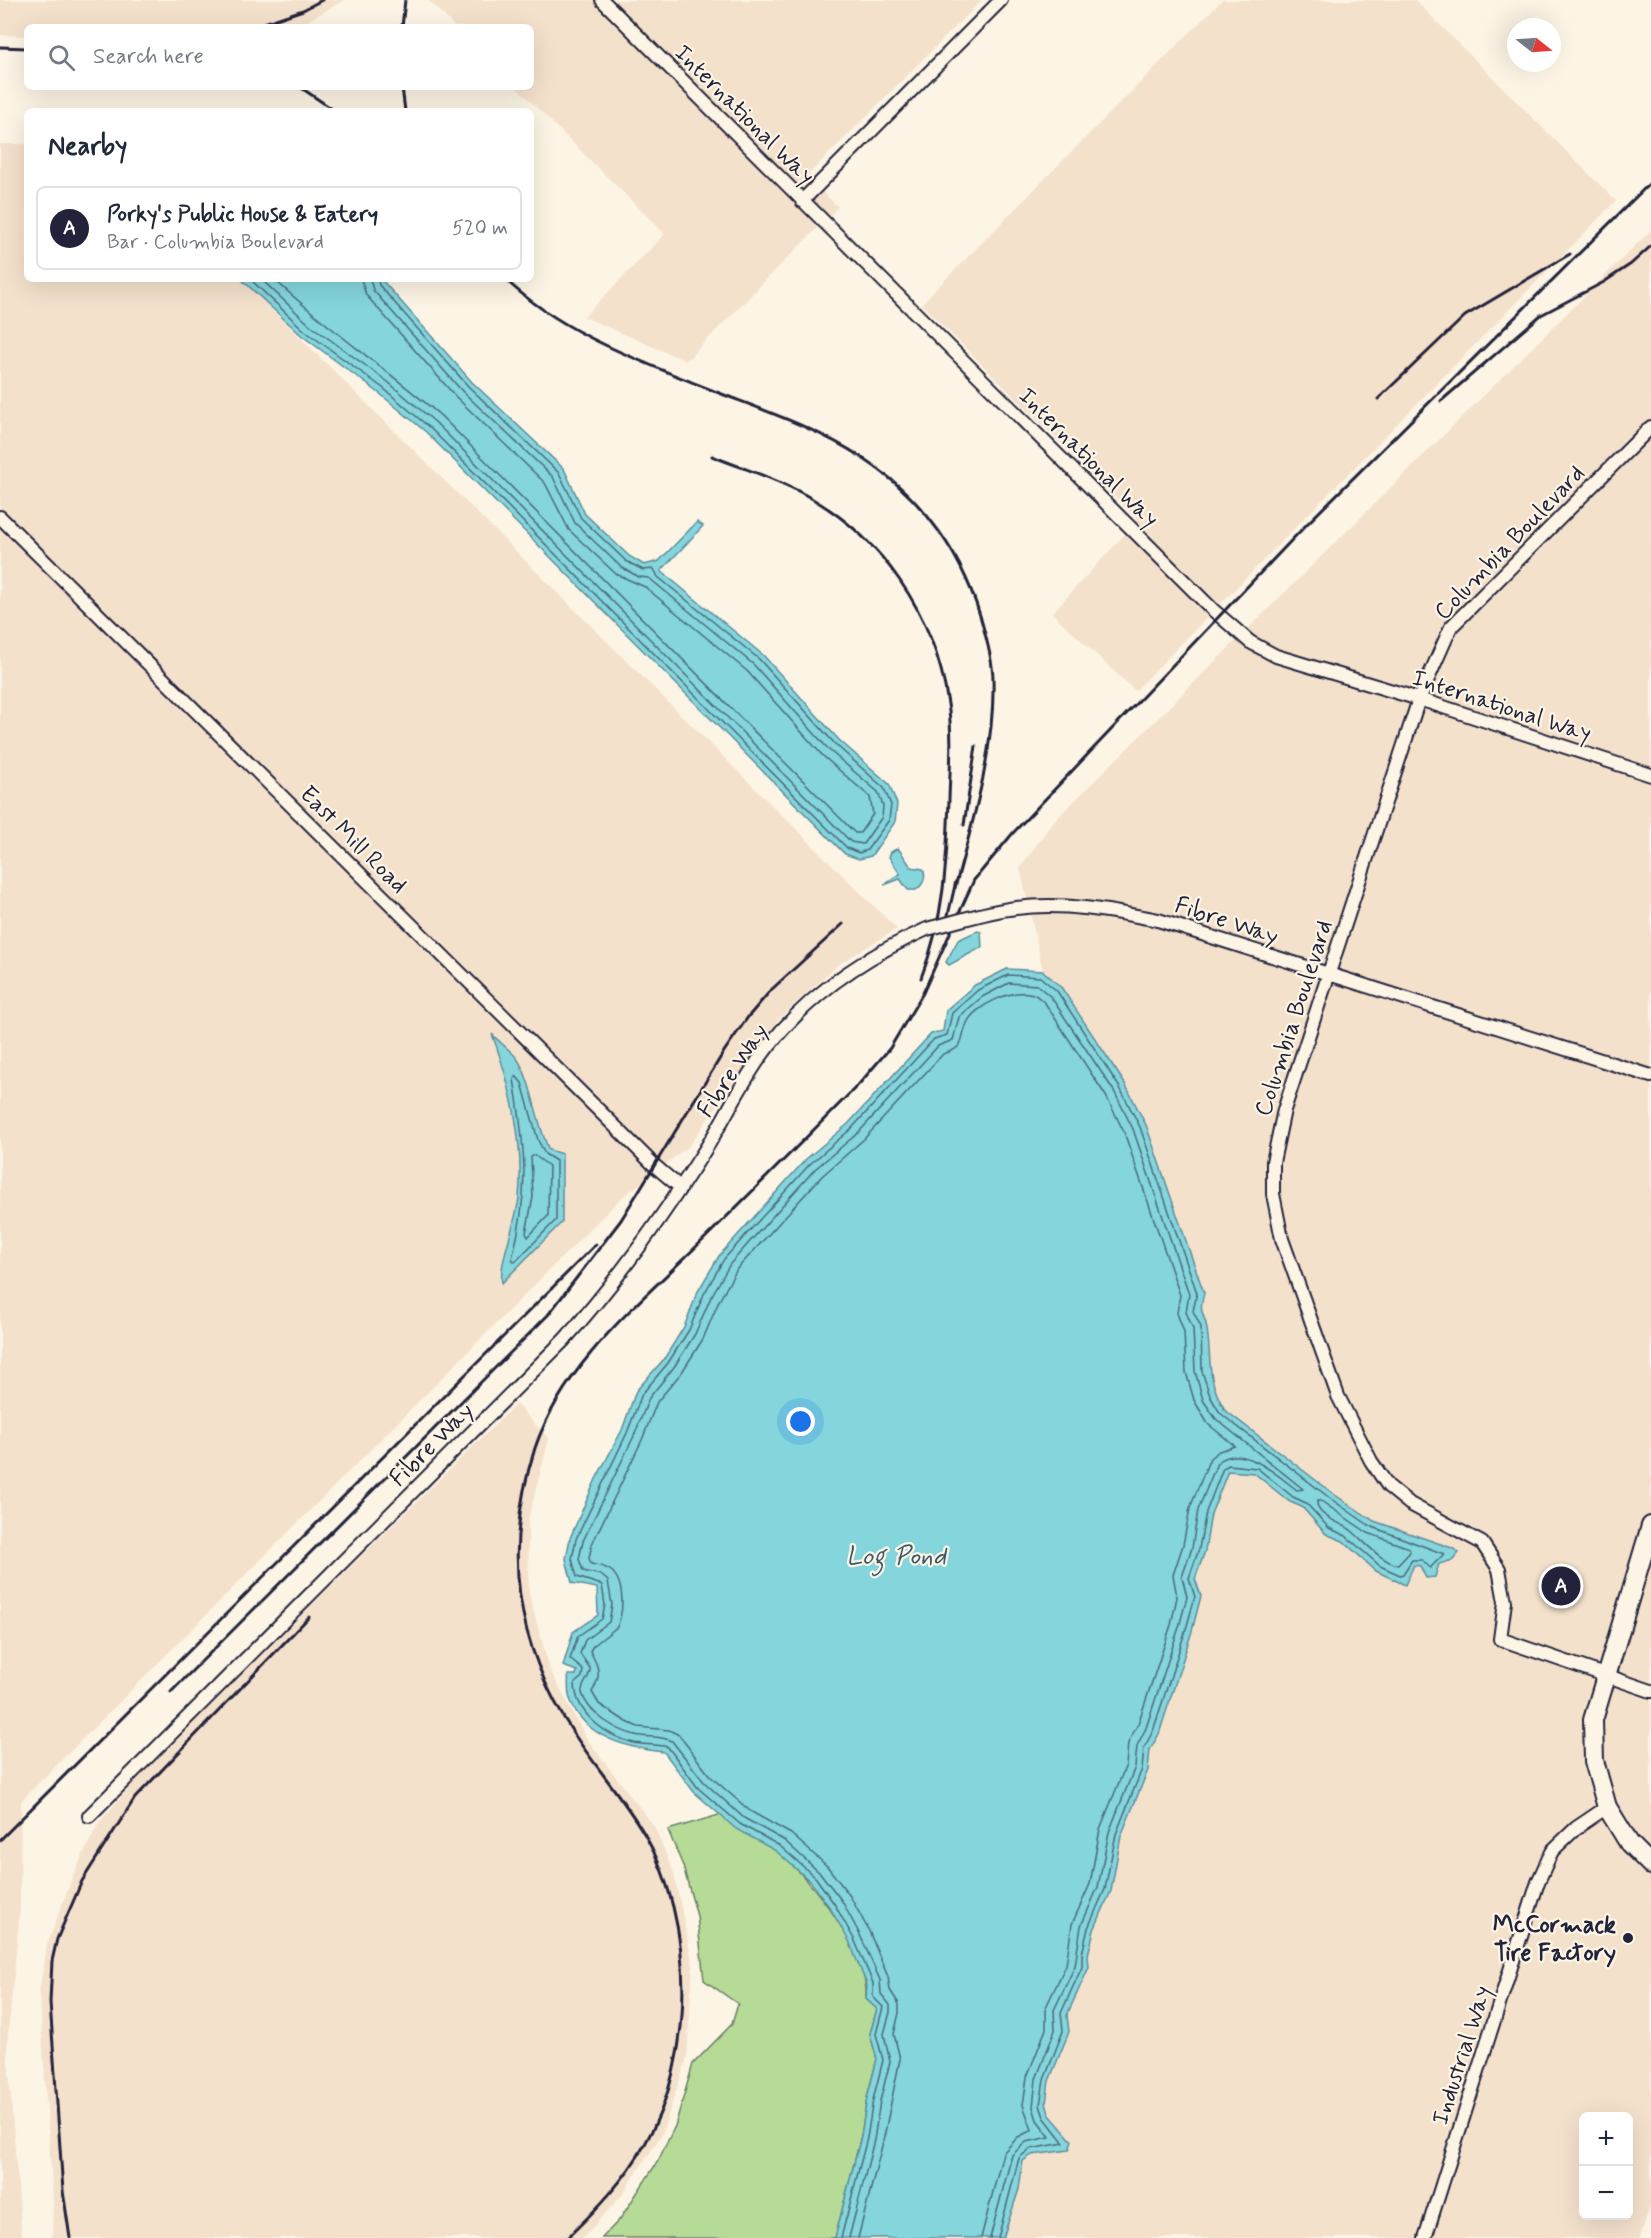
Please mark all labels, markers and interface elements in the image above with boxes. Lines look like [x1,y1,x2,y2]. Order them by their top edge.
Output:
north arrow [1507,18,1561,72]
search box [24,24,534,90]
street label: International Way [667,38,821,192]
icon: search [45,41,78,74]
text: Search here [93,43,204,71]
text: Nearby [48,130,127,164]
text: Porky's Public House & Eatery [107,201,378,229]
text: A [63,215,76,242]
text: 520 m [452,215,508,242]
text: Bar · Columbia Boulevard [107,229,324,256]
street label: International Way [1011,381,1165,535]
street label: Columbia Boulevard [1428,459,1592,627]
street label: International Way [1408,663,1595,750]
street label: East Mill Road [292,779,414,901]
street label: Fibre Way [1171,890,1282,953]
street label: Columbia Boulevard [1248,917,1341,1120]
street label: Fibre Way [690,1018,776,1124]
street label: Fibre Way [383,1396,481,1494]
your location [786,1407,815,1436]
water label: Log Pond [846,1540,948,1577]
pin: A [1542,1564,1580,1608]
place label: McCormack Tire Factory [1493,1910,1616,1969]
marker: McCormack Tire Factory [1621,1931,1635,1945]
street label: Industrial Way [1425,1982,1500,2129]
map controls [1579,2112,1633,2220]
button: + [1579,2112,1633,2166]
button: − [1579,2166,1633,2220]

